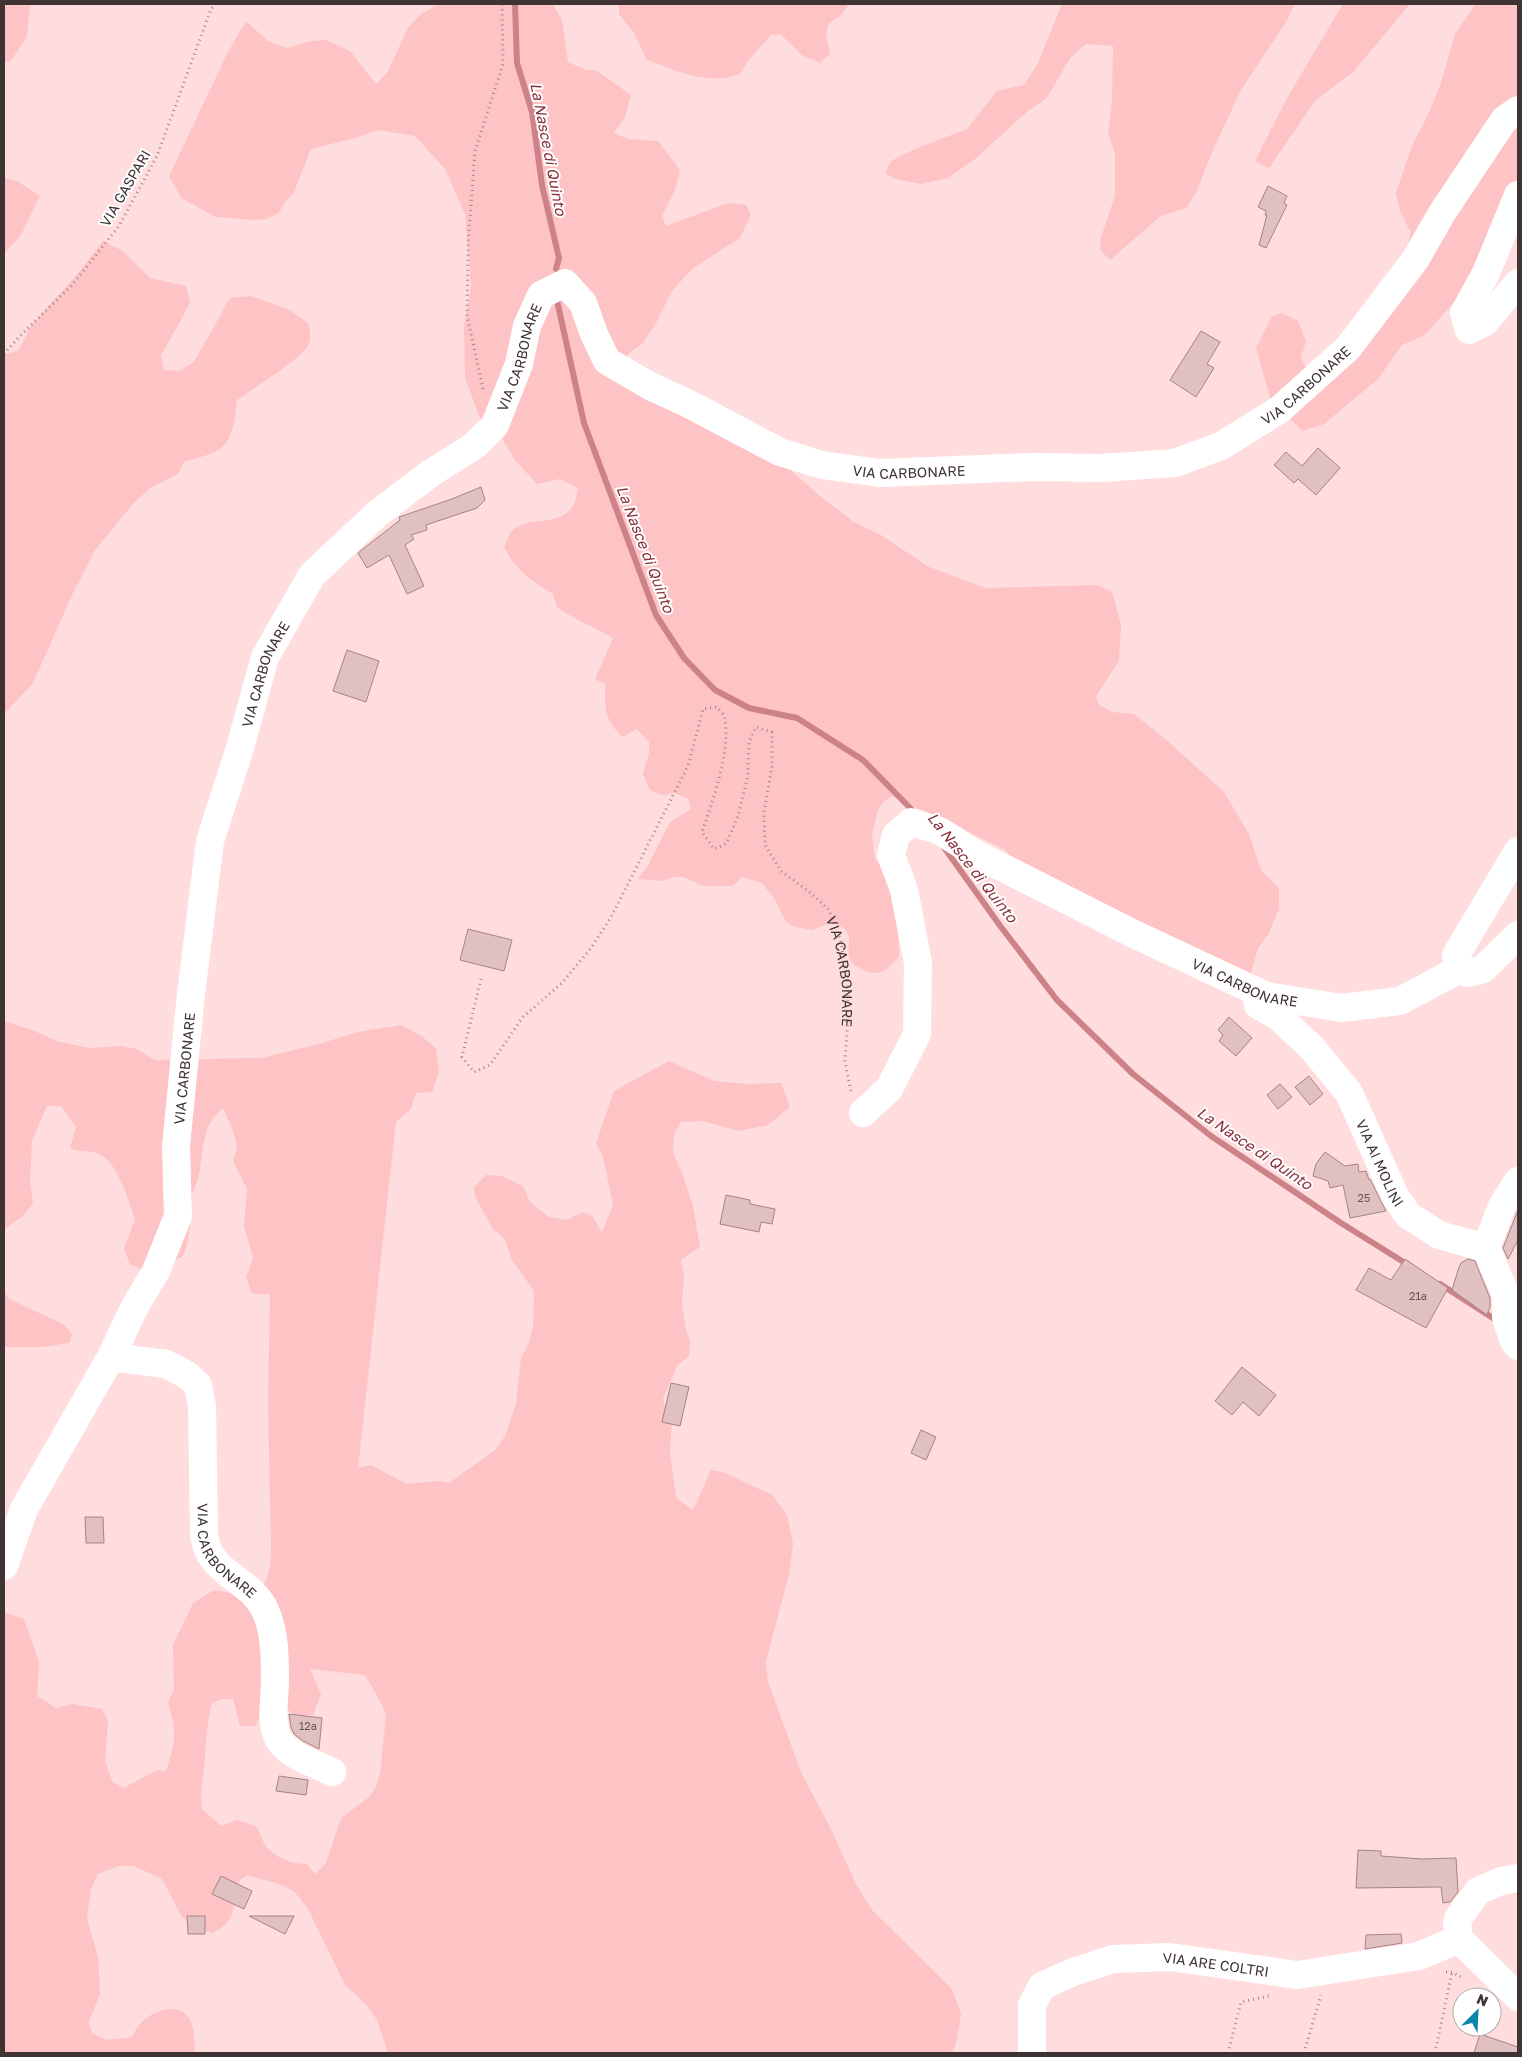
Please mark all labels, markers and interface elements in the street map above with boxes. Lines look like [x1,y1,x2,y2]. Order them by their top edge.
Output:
water label: La Nasce di Quinto [527,81,571,218]
street label: VIA GASPARI [96,147,154,229]
street label: VIA CARBONARE [493,301,545,413]
street label: VIA CARBONARE [1258,342,1354,428]
street label: VIA CARBONARE [852,461,966,482]
water label: La Nasce di Quinto [613,483,679,616]
street label: VIA CARBONARE [238,618,292,729]
water label: La Nasce di Quinto [924,808,1022,926]
street label: VIA CARBONARE [823,914,857,1027]
street label: VIA CARBONARE [1189,954,1299,1009]
street label: VIA CARBONARE [170,1011,198,1125]
water label: La Nasce di Quinto [1194,1103,1317,1194]
street label: VIA AI MOLINI [1353,1117,1408,1210]
house number: 25 [1358,1191,1370,1204]
house number: 21a [1409,1289,1427,1302]
street label: VIA CARBONARE [195,1503,261,1601]
house number: 12a [299,1719,317,1732]
street label: VIA ARE COLTRI [1163,1948,1270,1979]
north arrow [1452,1987,1502,2037]
text: N [1474,1990,1491,2010]

